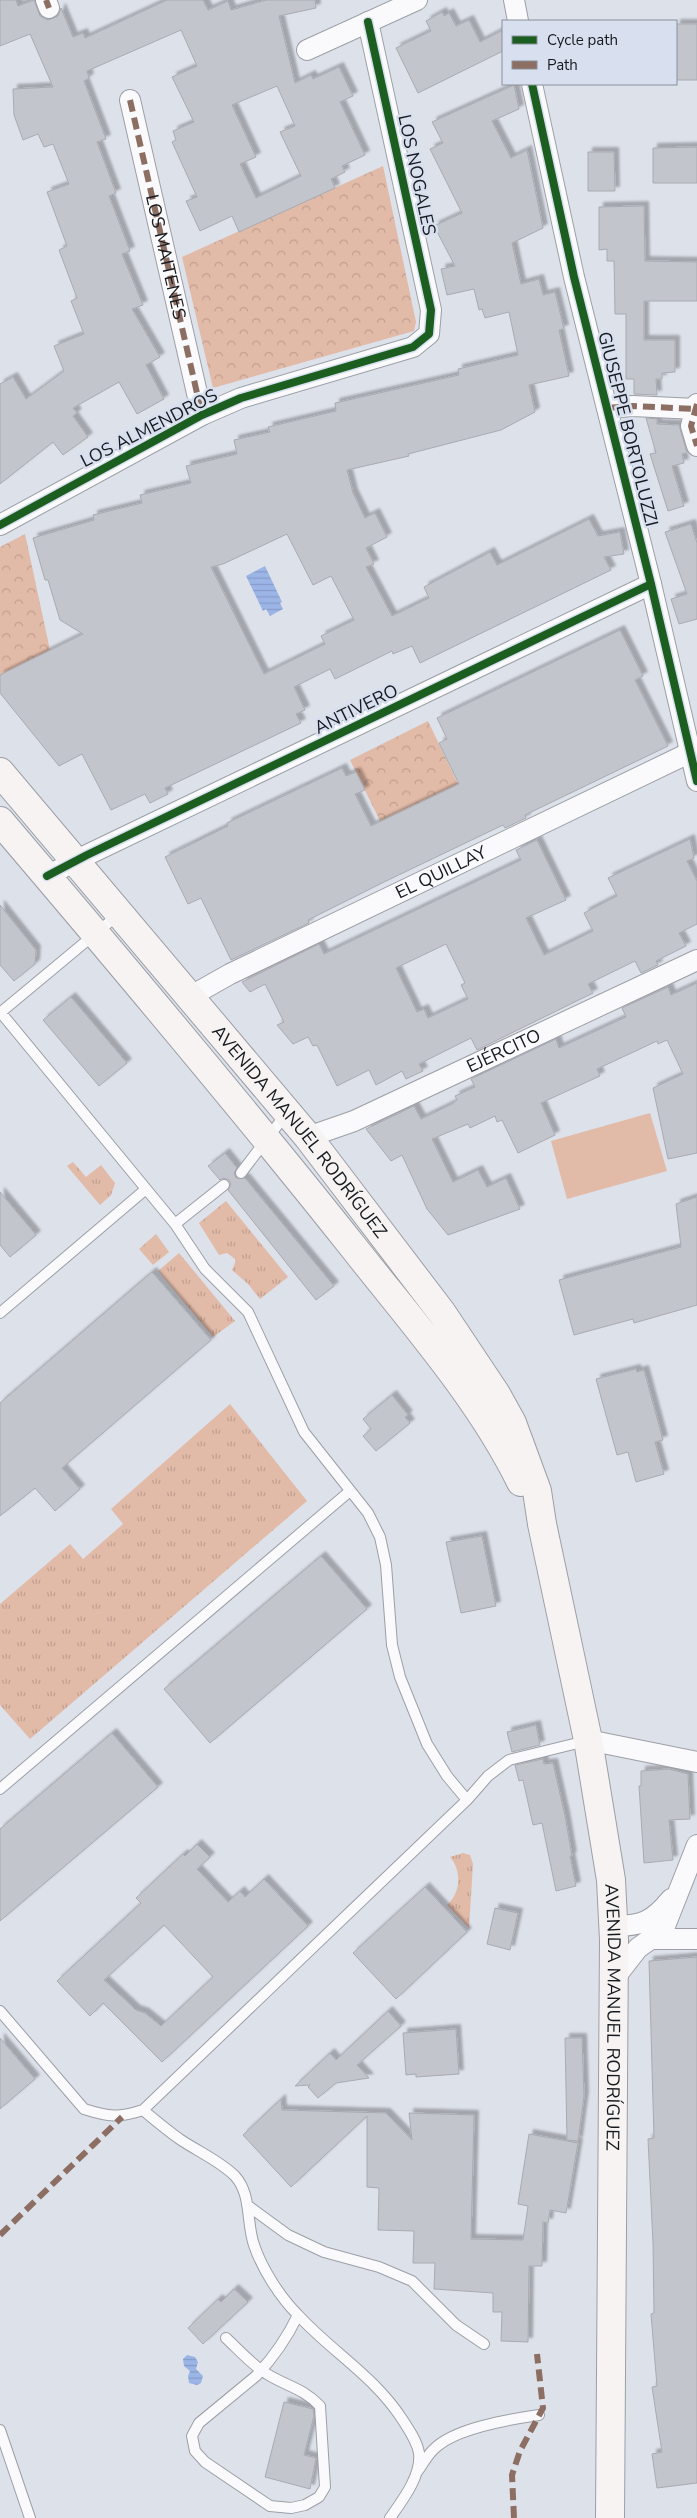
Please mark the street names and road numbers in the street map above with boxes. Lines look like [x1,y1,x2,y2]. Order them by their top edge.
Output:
street label: LOS NOGALES [392,112,442,238]
street label: LOS MAITENES [140,192,192,322]
street label: GIUSEPPE BORTOLUZZI [592,329,664,529]
street label: LOS ALMENDROS [76,383,222,473]
street label: ANTIVERO [310,678,402,740]
street label: EL QUILLAY [392,840,491,905]
street label: AVENIDA MANUEL RODRÍGUEZ [207,1020,393,1243]
street label: EJÉRCITO [463,1023,545,1079]
street label: AVENIDA MANUEL RODRÍGUEZ [599,1883,626,2151]

